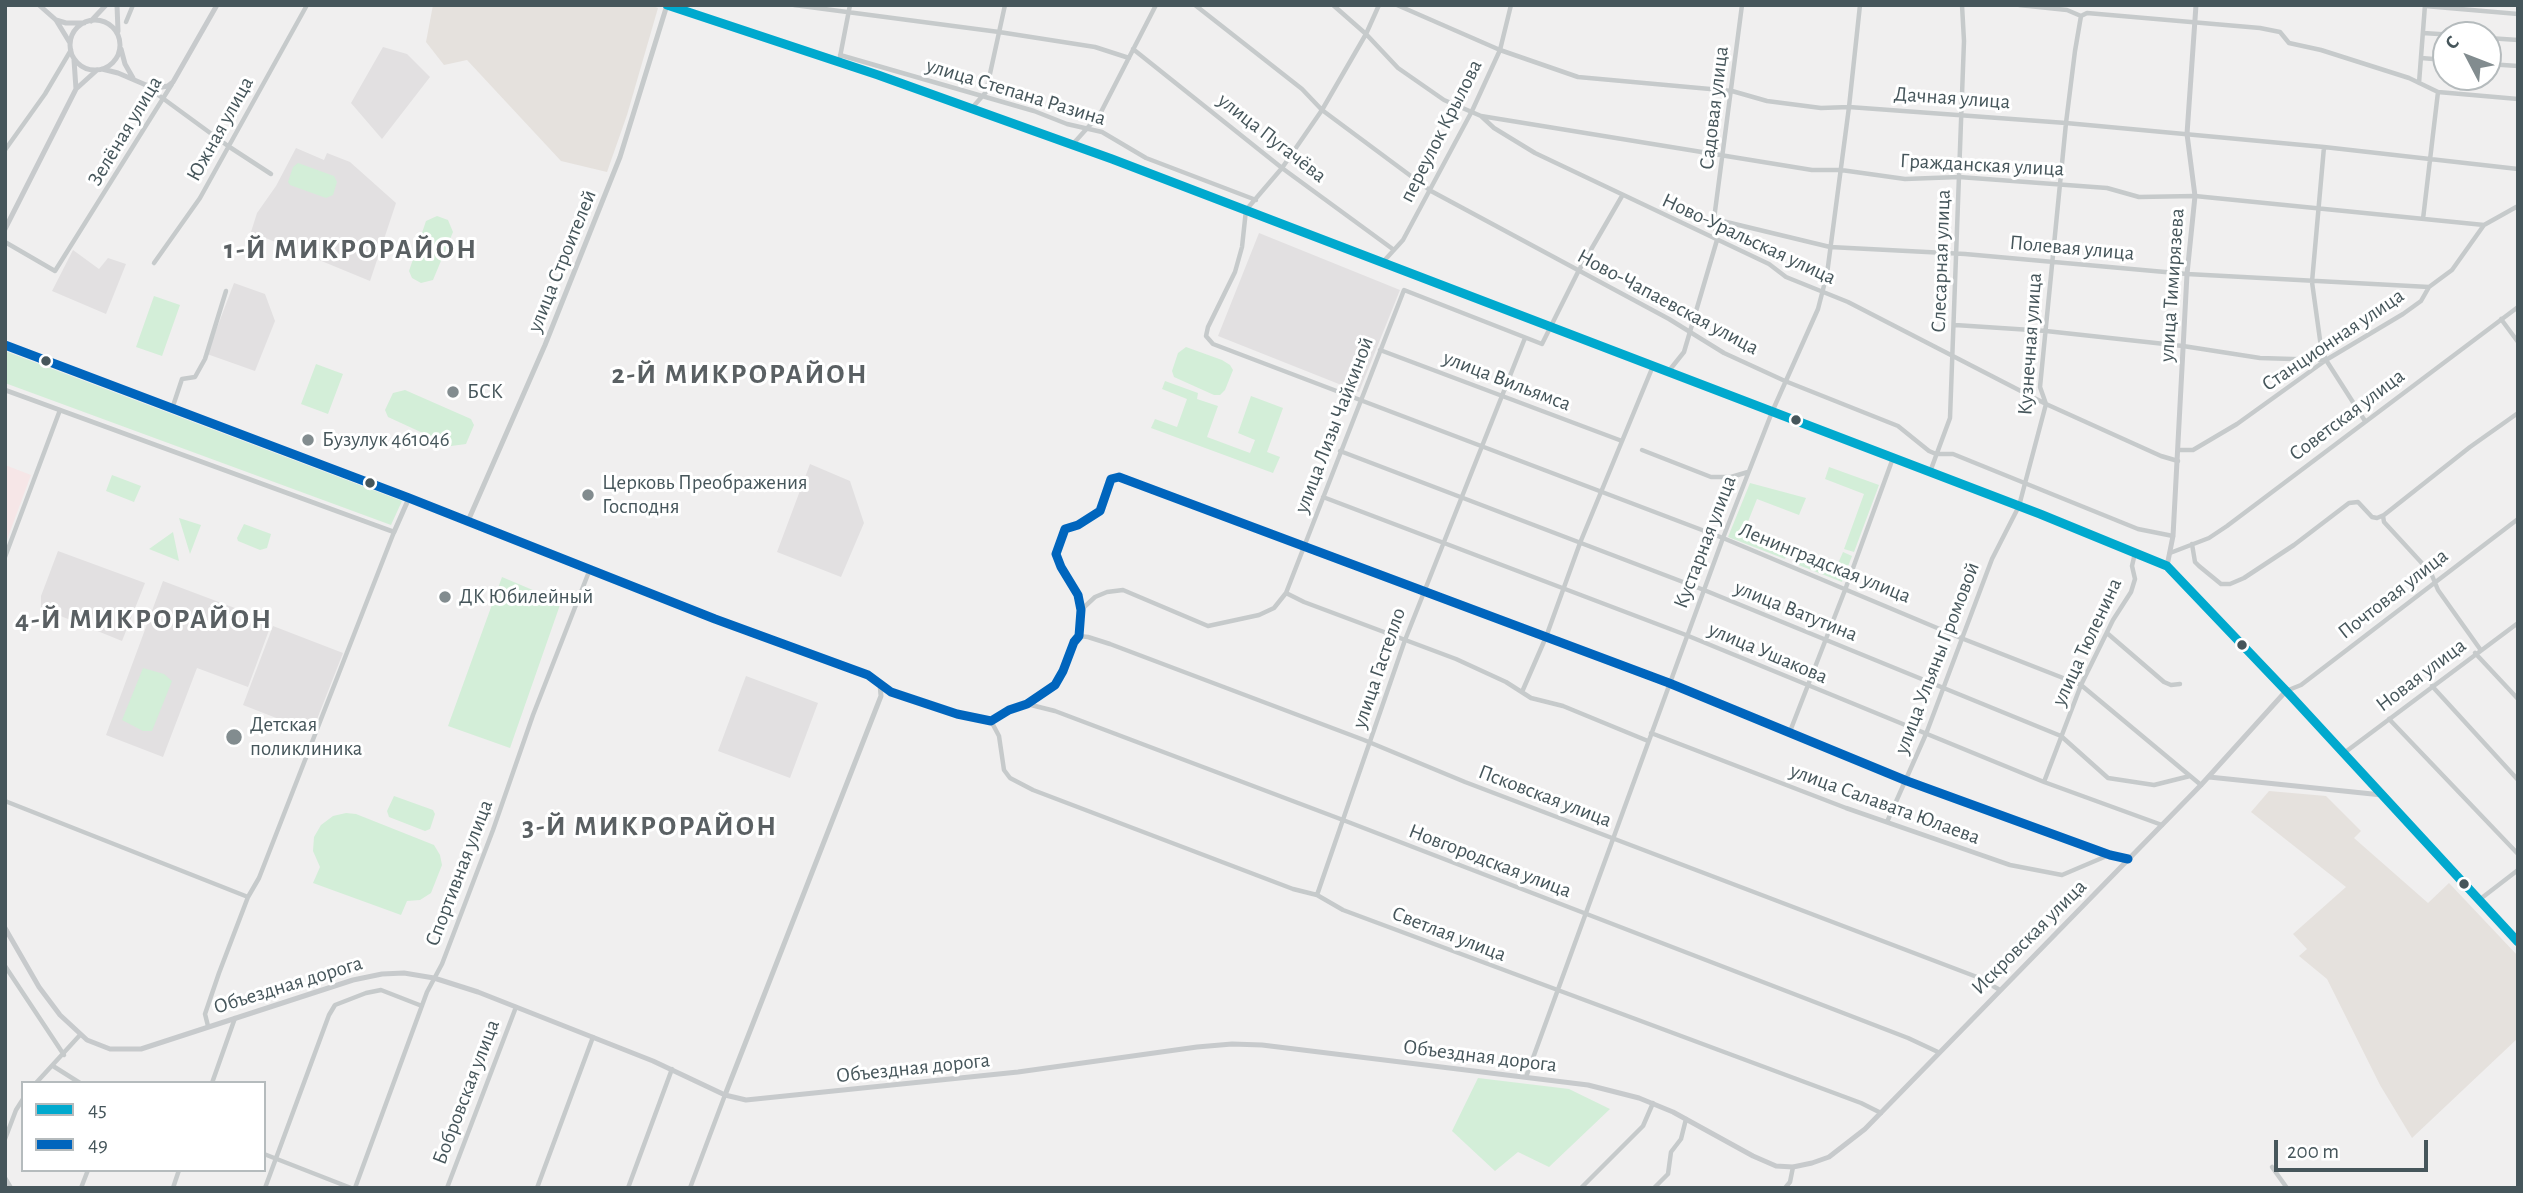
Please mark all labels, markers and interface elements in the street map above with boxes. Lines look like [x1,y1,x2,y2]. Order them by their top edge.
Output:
north arrow [2432,21,2502,91]
text: С [2442,33,2463,53]
street label: Садовая улица [1694,45,1734,171]
street label: улица Степана Разина [923,53,1109,131]
street label: переулок Крылова [1394,55,1488,207]
street label: Зелёная улица [82,71,168,191]
street label: Южная улица [181,72,259,186]
street label: Дачная улица [1893,81,2011,115]
street label: улица Пугачёва [1213,88,1331,188]
street label: Гражданская улица [1899,148,2065,182]
street label: улица Строителей [522,186,602,336]
street label: Ново-Уральская улица [1658,188,1840,290]
street label: Слесарная улица [1926,189,1956,333]
street label: улица Тимирязева [2154,207,2190,363]
street label: Полевая улица [2009,230,2135,266]
district label: 1-Й МИКРОРАЙОН [226,233,476,267]
street label: Ново-Чапаевская улица [1573,243,1763,361]
street label: Кузнечная улица [2012,272,2048,416]
street label: Станционная улица [2257,283,2409,397]
street label: улица Лизы Чайкиной [1289,333,1379,517]
street label: улица Вильямса [1440,345,1574,417]
unlabelled marker [39,354,53,368]
district label: 2-Й МИКРОРАЙОН [613,358,867,392]
street label: Советская улица [2284,363,2410,467]
place label: БСК [467,379,503,405]
marker: БСК [445,384,461,400]
unlabelled marker [1789,413,1803,427]
place label: Бузулук 461046 [322,427,450,453]
marker: Бузулук 461046 [300,432,316,448]
place label: Церковь Преображения Господня [602,470,808,520]
street label: Кустарная улица [1668,472,1742,612]
unlabelled marker [363,476,377,490]
marker: Церковь Преображения Господня [580,487,596,503]
street label: Ленинградская улица [1735,517,1915,609]
street label: Почтовая улица [2333,543,2453,645]
street label: улица Ульяны Громовой [1889,559,1985,757]
street label: улица Тюленина [2046,574,2128,710]
street label: улица Ватутина [1731,575,1861,647]
place label: ДК Юбилейный [459,584,593,610]
marker: ДК Юбилейный [437,589,453,605]
district label: 4-Й МИКРОРАЙОН [17,603,271,637]
street label: улица Гастелло [1347,605,1411,731]
street label: улица Ушакова [1705,617,1831,689]
street label: Новая улица [2371,633,2471,717]
unlabelled marker [2235,638,2249,652]
place label: Детская поликлиника [250,712,362,762]
marker: Детская поликлиника [224,727,244,747]
street label: улица Салавата Юлаева [1787,758,1983,850]
street label: Псковская улица [1475,759,1615,833]
street label: Спортивная улица [419,796,499,950]
district label: 3-Й МИКРОРАЙОН [524,810,776,844]
street label: Новгородская улица [1405,818,1575,904]
street label: Искровская улица [1966,874,2092,1000]
unlabelled marker [2457,877,2471,891]
street label: Светлая улица [1388,901,1510,967]
street label: Объездная дорога [210,950,366,1020]
street label: Бобровская улица [427,1016,505,1168]
street label: Объездная дорога [1402,1034,1558,1078]
street label: Объездная дорога [835,1047,991,1089]
legend [21,1081,266,1172]
text: 45 [88,1099,107,1120]
scale bar [2278,1126,2432,1170]
text: 49 [88,1134,108,1155]
text: 200 m [2287,1141,2339,1162]

